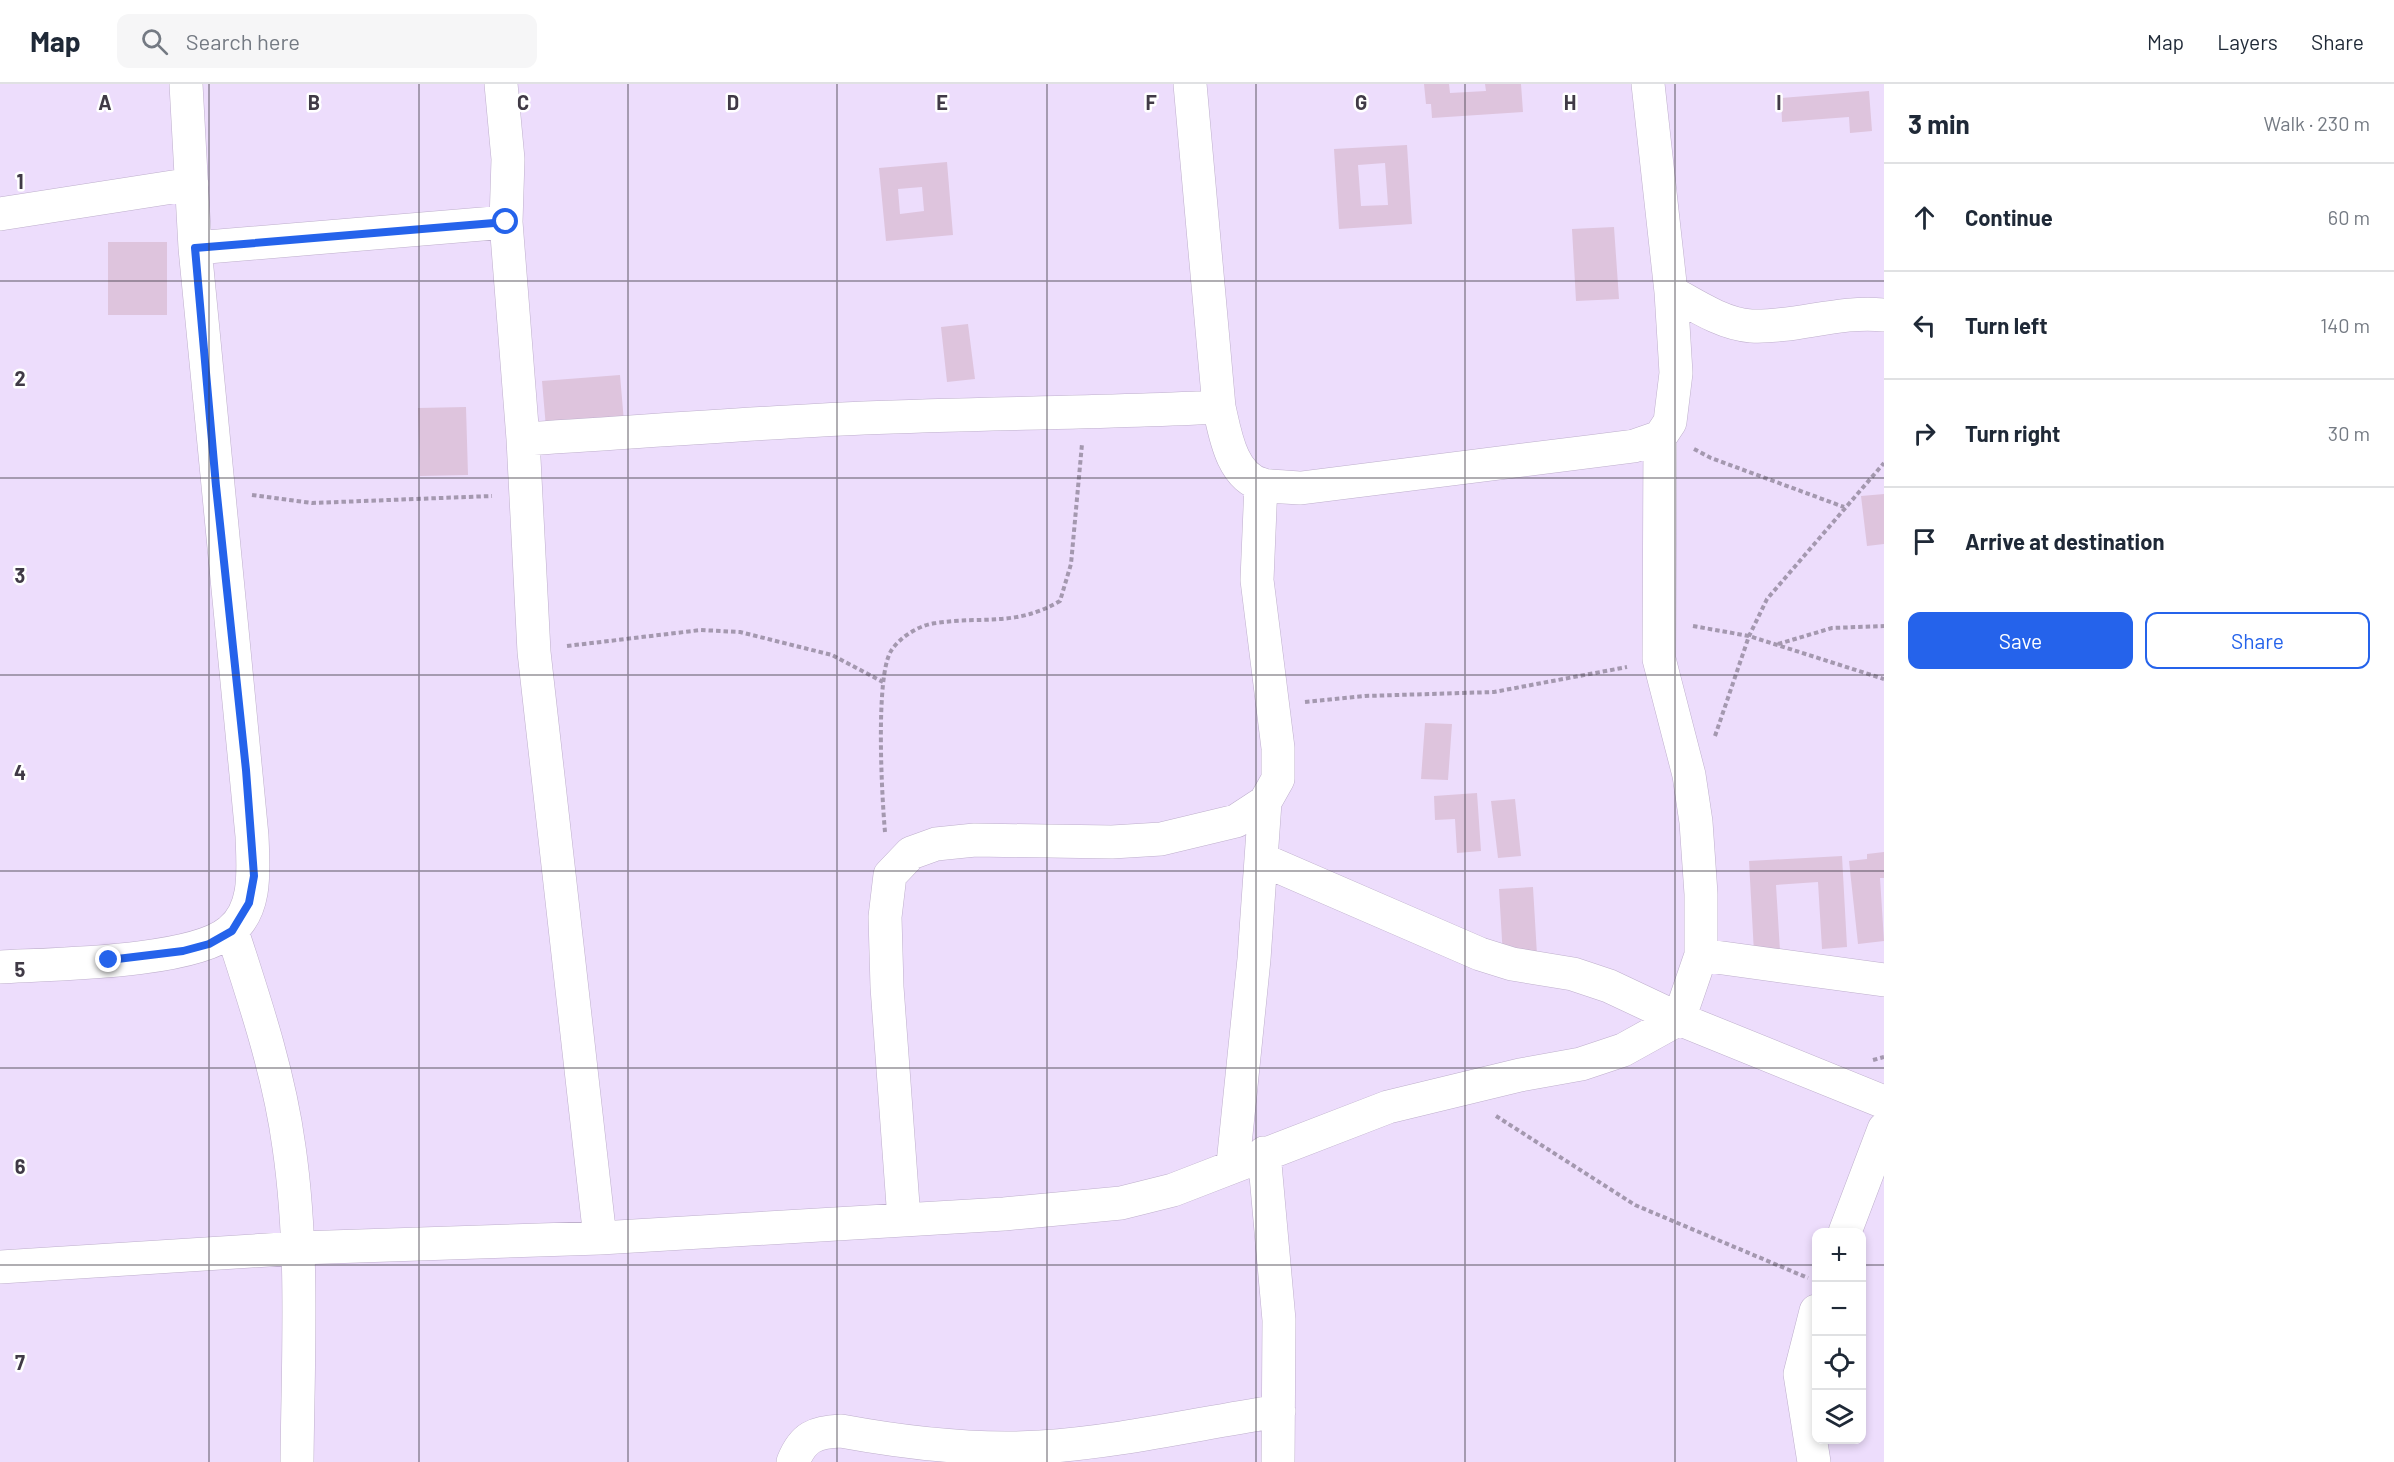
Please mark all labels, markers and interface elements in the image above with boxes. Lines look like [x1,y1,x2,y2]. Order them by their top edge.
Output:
search box [117,14,537,68]
text: Map [30,24,81,58]
icon: search [138,25,171,58]
text: Search here [186,28,300,54]
text: Map [2147,29,2184,54]
text: Layers [2217,29,2278,54]
text: Share [2311,29,2364,54]
text: A [98,90,112,114]
text: B [308,90,320,114]
text: C [517,90,529,114]
text: D [727,90,739,114]
text: E [936,90,948,114]
text: F [1145,90,1157,114]
text: G [1355,90,1367,114]
text: H [1564,90,1576,114]
text: I [1776,90,1782,114]
text: 3 min [1908,108,1970,139]
text: Walk · 230 m [2264,111,2370,135]
text: 1 [16,169,24,193]
icon: ahead [1908,201,1941,234]
text: Continue [1965,204,2053,230]
text: 60 m [2328,205,2370,229]
route start [492,208,518,234]
icon: left [1908,309,1941,342]
text: Turn left [1965,312,2048,338]
text: 140 m [2320,313,2370,337]
text: 2 [14,366,26,390]
icon: right [1908,417,1941,450]
text: Turn right [1965,420,2060,446]
text: 30 m [2328,421,2370,445]
icon: arrive [1908,525,1941,558]
text: Arrive at destination [1965,528,2164,554]
text: 3 [15,563,25,587]
button: Save [1908,612,2133,669]
button: Share [2145,612,2370,669]
text: 4 [14,760,26,784]
route end [95,946,121,972]
text: 5 [15,957,26,981]
text: 6 [15,1154,26,1178]
map controls [1812,1228,1866,1444]
button: + [1812,1228,1866,1282]
button: − [1812,1282,1866,1336]
button: locate [1812,1336,1866,1390]
text: 7 [15,1350,25,1374]
button: layers [1812,1390,1866,1444]

